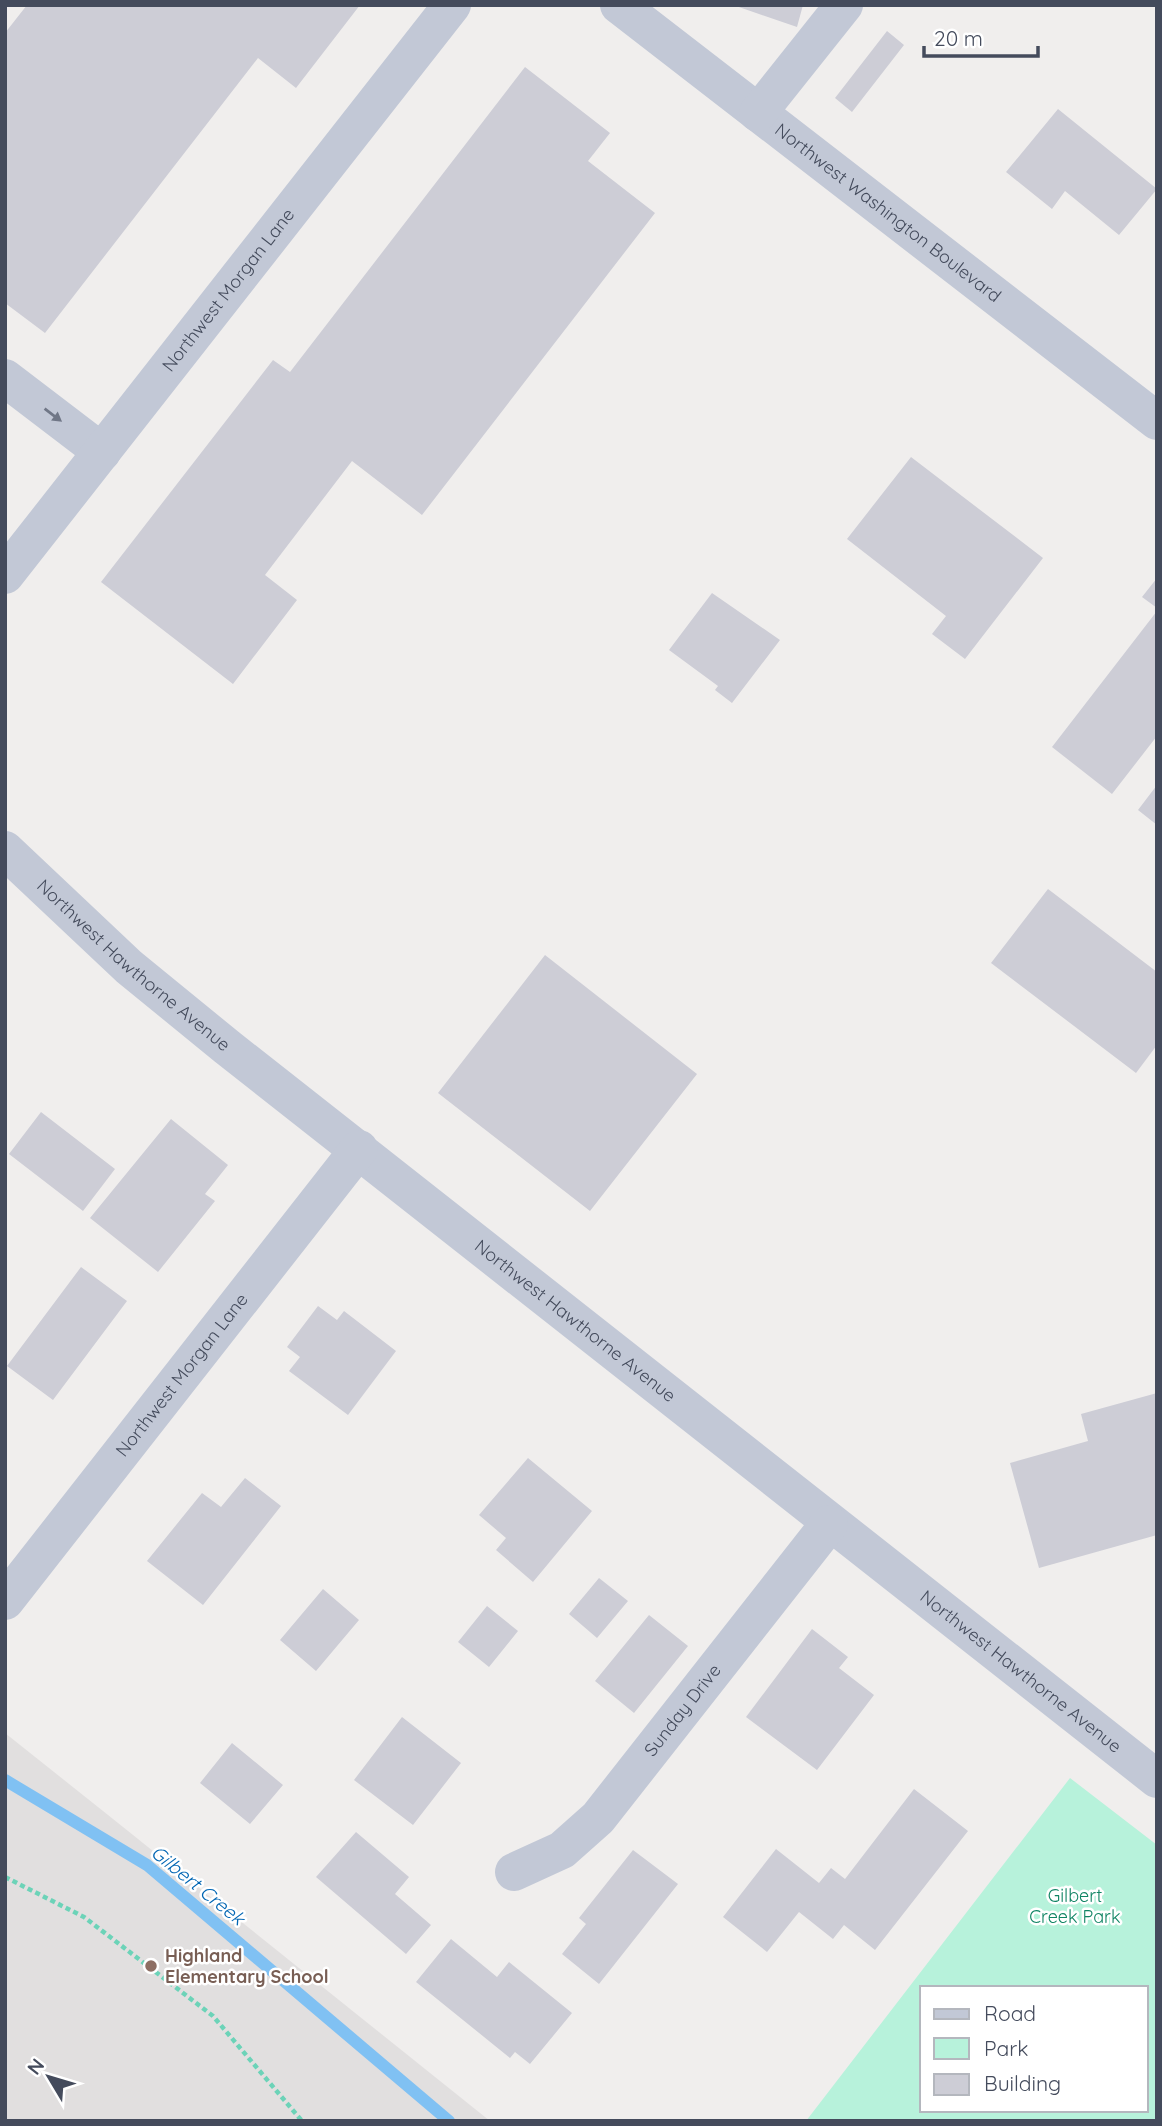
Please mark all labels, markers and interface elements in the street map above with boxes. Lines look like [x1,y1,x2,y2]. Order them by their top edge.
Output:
scale bar [924,14,1038,58]
text: 20 m [934,25,983,51]
street label: Northwest Washington Boulevard [771,118,1006,307]
street label: Northwest Morgan Lane [157,204,299,376]
one-way arrow [44,408,63,422]
street label: Northwest Hawthorne Avenue [32,874,235,1056]
street label: Northwest Hawthorne Avenue [470,1234,681,1407]
street label: Northwest Morgan Lane [110,1288,253,1461]
street label: Northwest Hawthorne Avenue [916,1585,1126,1758]
street label: Sunday Drive [639,1659,726,1761]
water label: Gilbert Creek [146,1840,251,1931]
park label: Gilbert Creek Park [1029,1884,1121,1928]
place label: Highland Elementary School [165,1944,329,1988]
marker: Highland Elementary School [143,1958,159,1974]
legend [920,1986,1148,2112]
text: Road [984,2000,1036,2026]
text: Park [984,2035,1028,2061]
north arrow [14,2042,84,2112]
text: N [22,2054,49,2079]
text: Building [984,2070,1061,2096]

